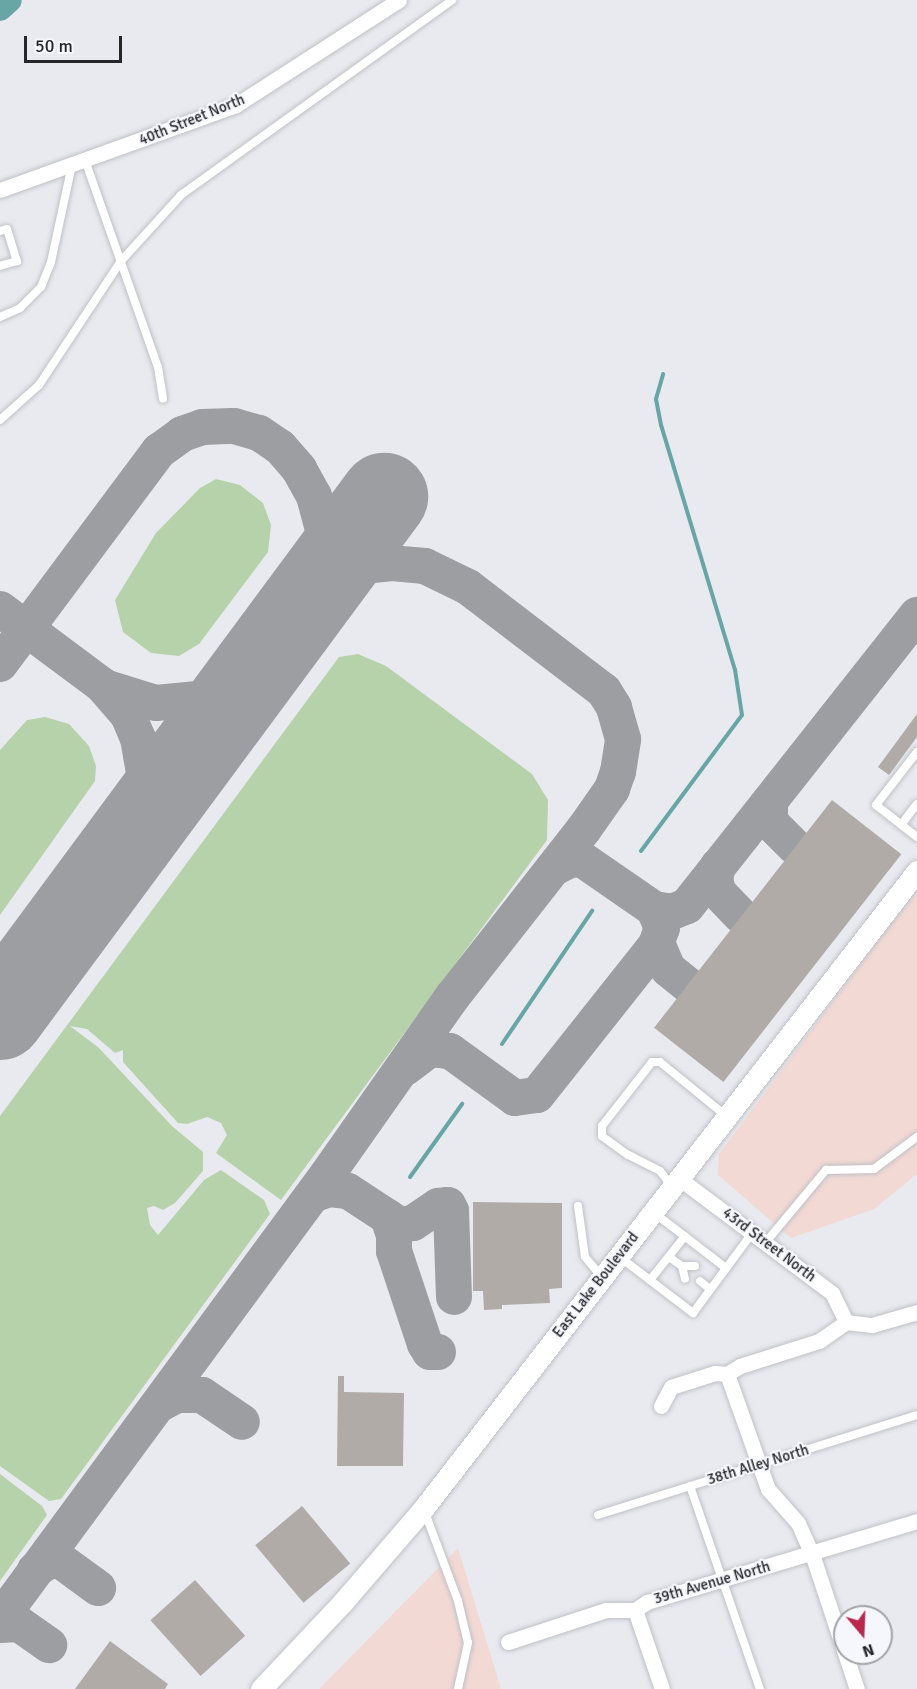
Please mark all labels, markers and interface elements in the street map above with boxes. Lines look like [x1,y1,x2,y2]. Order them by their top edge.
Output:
scale bar [27,24,124,62]
text: 50 m [35,35,73,57]
street label: 40th Street North [136,91,248,149]
street label: 43rd Street North [719,1204,819,1286]
street label: East Lake Boulevard [549,1229,643,1341]
street label: 38th Alley North [705,1441,811,1489]
street label: 39th Avenue North [652,1558,772,1608]
north arrow [833,1605,893,1665]
text: N [860,1639,877,1661]

